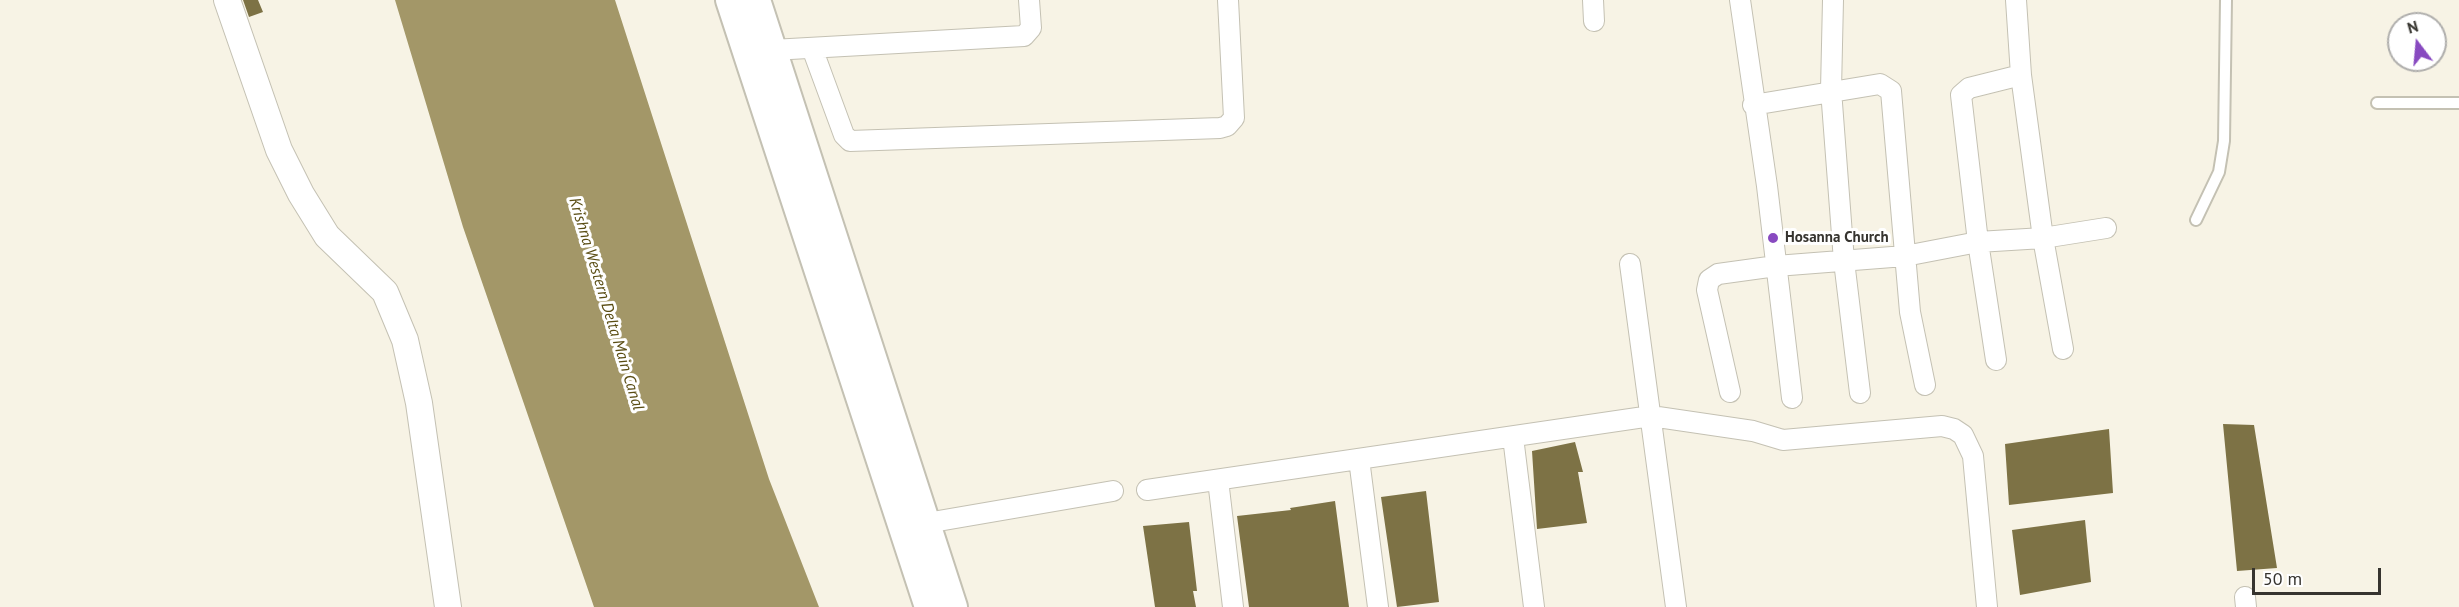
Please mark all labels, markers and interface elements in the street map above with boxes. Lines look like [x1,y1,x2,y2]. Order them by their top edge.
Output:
north arrow [2387,12,2447,72]
text: N [2405,16,2420,38]
water label: Krishna Western Delta Main Canal [564,195,648,413]
place label: Hosanna Church [1785,229,1889,247]
marker: Hosanna Church [1766,231,1780,245]
scale bar [2255,556,2384,594]
text: 50 m [2263,567,2302,590]

